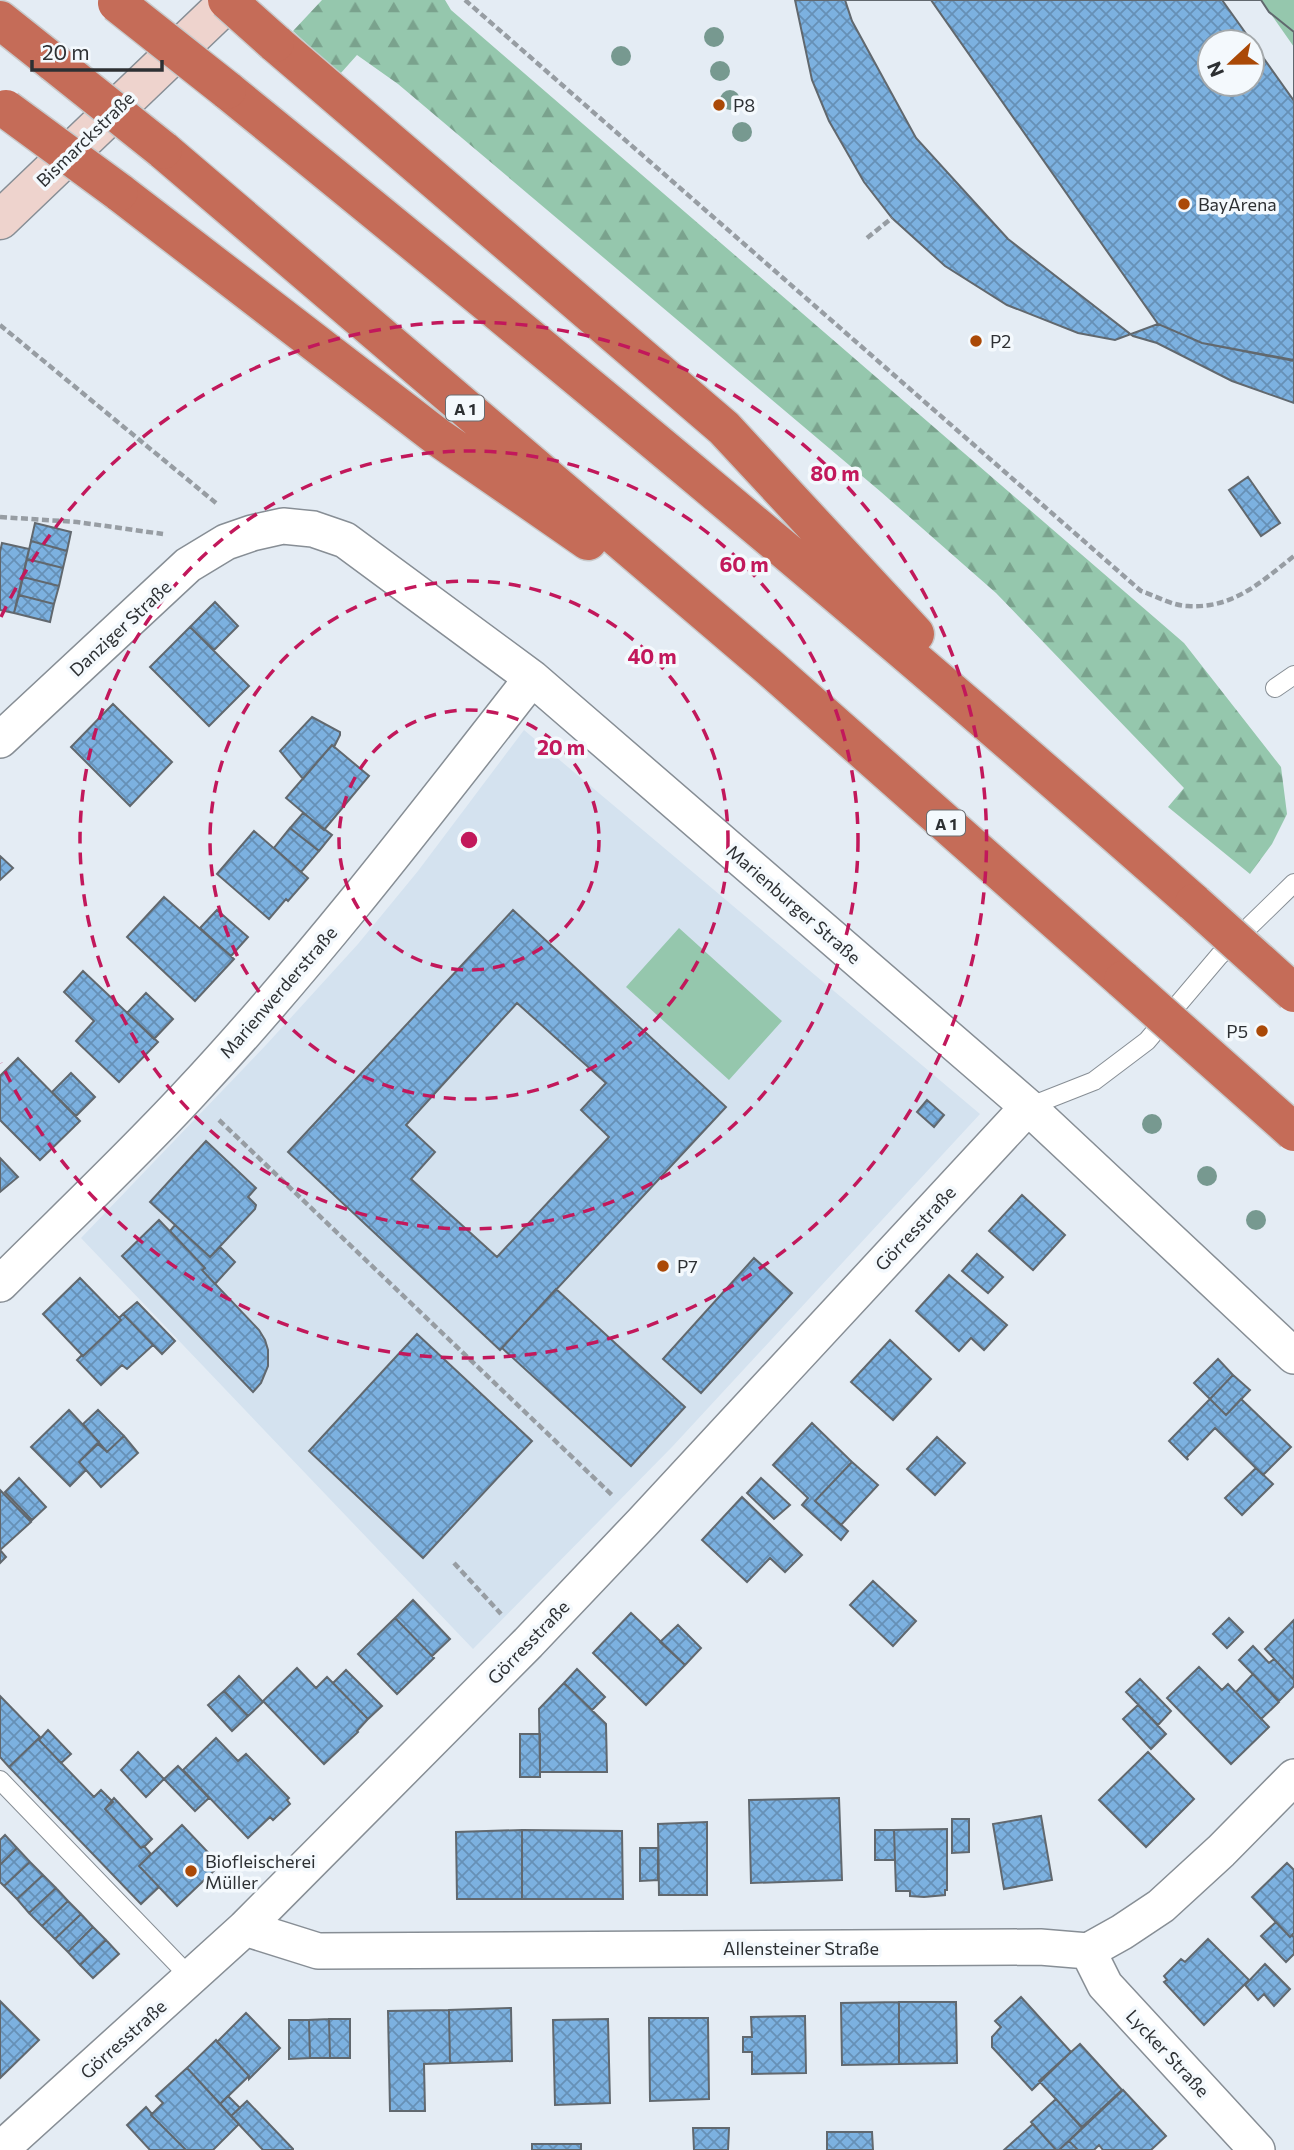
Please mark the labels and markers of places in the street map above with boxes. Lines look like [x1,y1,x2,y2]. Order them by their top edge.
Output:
place label: P8 [733,94,755,116]
marker: P8 [711,97,727,113]
place label: BayArena [1198,193,1277,215]
marker: BayArena [1176,196,1192,212]
place label: P2 [990,330,1011,352]
marker: P2 [968,333,984,349]
centre of rings [457,828,481,852]
place label: P5 [1226,1020,1248,1042]
marker: P5 [1254,1023,1270,1039]
place label: P7 [677,1255,698,1277]
marker: P7 [655,1258,671,1274]
place label: Biofleischerei Müller [205,1850,316,1893]
marker: Biofleischerei Müller [183,1863,199,1879]

